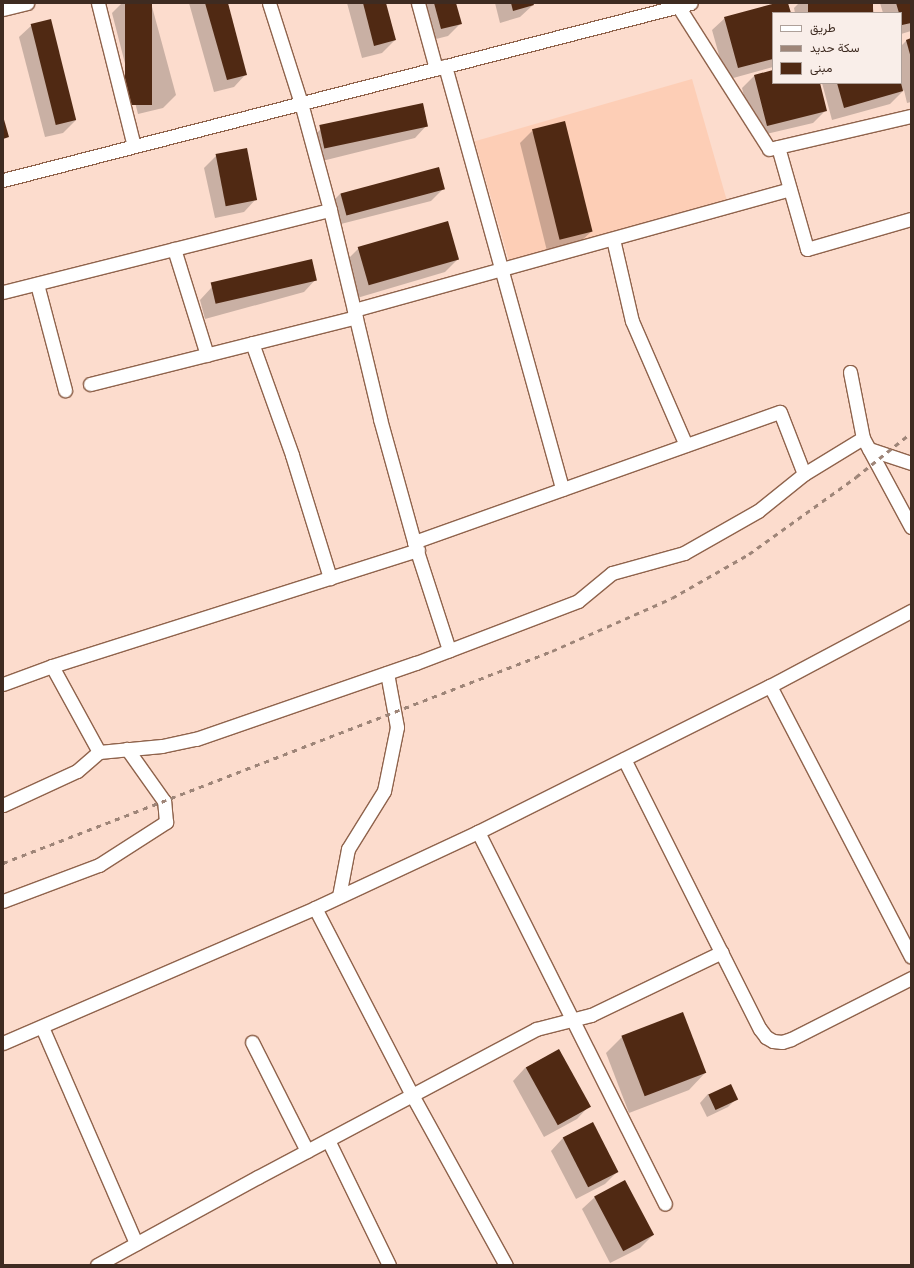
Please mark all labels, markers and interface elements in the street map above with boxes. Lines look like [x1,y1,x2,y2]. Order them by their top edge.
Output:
legend [772,12,902,84]
text: طريق [810,19,835,36]
text: سكة حديد [810,39,859,56]
text: مبنى [810,59,832,76]

